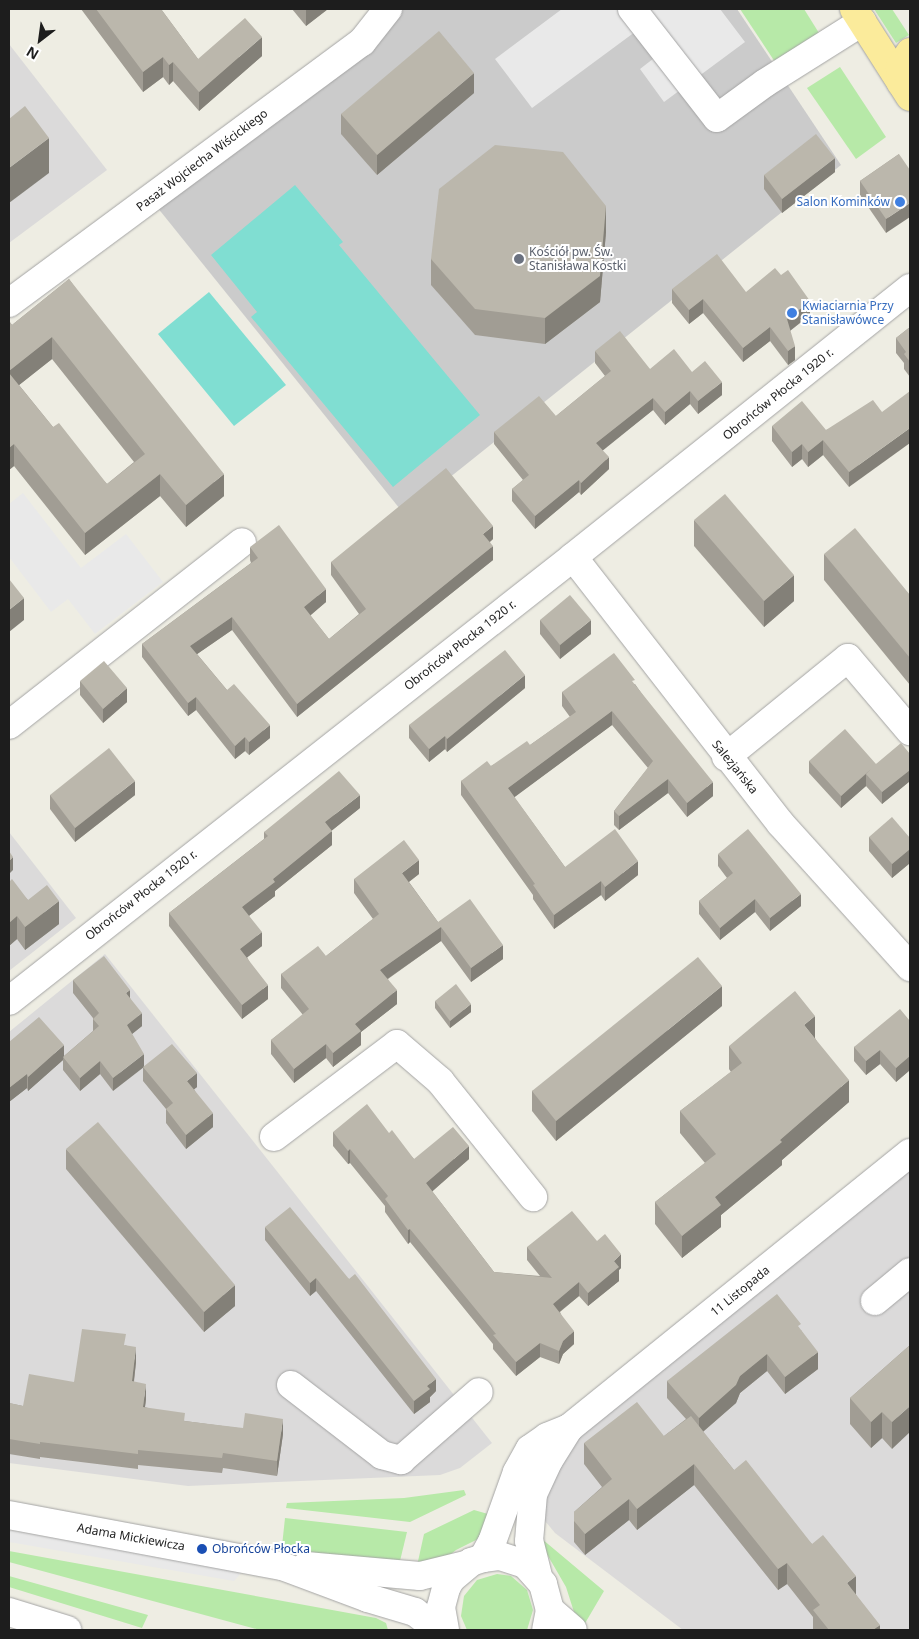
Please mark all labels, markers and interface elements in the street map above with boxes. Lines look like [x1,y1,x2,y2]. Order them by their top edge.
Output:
north arrow [15,15,65,65]
text: N [23,42,42,65]
street label: Pasaż Wojciecha Wiścickiego [133,106,271,214]
place label: Salon Kominków [797,195,890,209]
marker: Salon Kominków [894,196,906,208]
place label: Kościół pw. Św. Stanisława Kostki [529,245,626,273]
marker: Kościół pw. Św. Stanisława Kostki [513,253,525,265]
place label: Kwiaciarnia Przy Stanisławówce [802,299,894,327]
marker: Kwiaciarnia Przy Stanisławówce [786,307,798,319]
street label: Obrońców Płocka 1920 r. [720,345,836,443]
street label: Obrońców Płocka 1920 r. [401,597,519,693]
street label: Salezjańska [709,737,761,797]
street label: Obrońców Płocka 1920 r. [82,847,200,943]
street label: 11 Listopada [708,1263,772,1319]
street label: Adama Mickiewicza [76,1520,186,1554]
place label: Obrońców Płocka [212,1542,310,1556]
marker: Obrońców Płocka [196,1543,208,1555]

